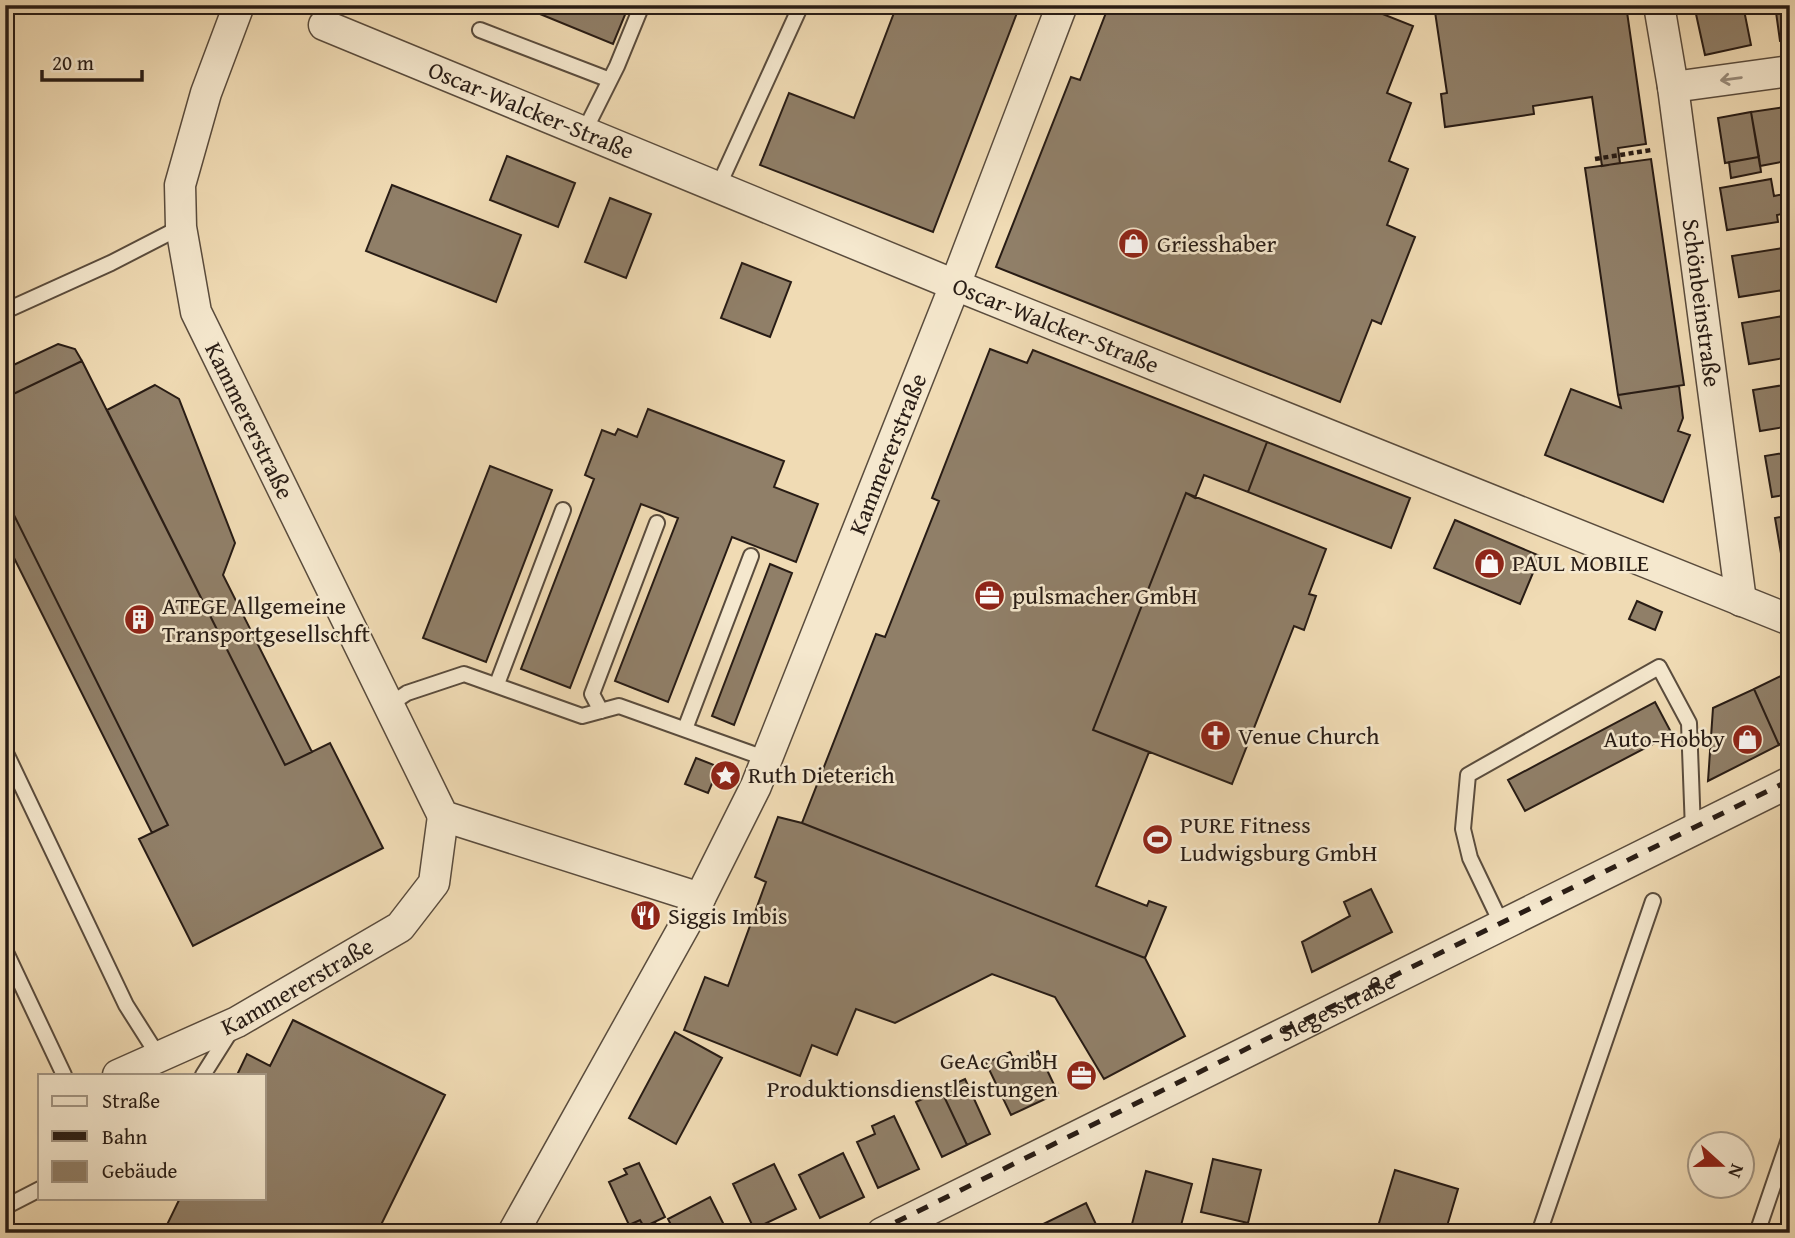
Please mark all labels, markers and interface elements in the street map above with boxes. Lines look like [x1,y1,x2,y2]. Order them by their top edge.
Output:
scale bar [42,38,142,82]
text: 20 m [52,47,94,78]
street label: Oscar-Walcker-Straße [423,52,640,168]
one-way arrow [1720,73,1743,86]
street label: Schönbeinstraße [1674,217,1731,389]
place label: Griesshaber [1157,226,1277,261]
shop icon: Griesshaber [1117,227,1151,261]
street label: Oscar-Walcker-Straße [947,268,1164,382]
street label: Kammererstraße [196,336,303,505]
street label: Kammererstraße [840,368,935,540]
place label: PAUL MOBILE [1512,545,1649,580]
shop icon: PAUL MOBILE [1472,546,1506,580]
place label: pulsmacher GmbH [1012,578,1198,613]
office icon: pulsmacher GmbH [972,579,1006,613]
place label: ATEGE Allgemeine Transportgesellschft [162,588,370,651]
building icon: ATEGE Allgemeine Transportgesellschft [122,603,156,637]
place label: Venue Church [1238,718,1380,753]
church icon: Venue Church [1198,719,1232,753]
place label: Auto-Hobby [1604,721,1725,756]
shop icon: Auto-Hobby [1731,722,1765,756]
place label: Ruth Dieterich [748,757,895,792]
place icon: Ruth Dieterich [708,758,742,792]
place label: PURE Fitness Ludwigsburg GmbH [1180,807,1377,870]
sports icon: PURE Fitness Ludwigsburg GmbH [1140,822,1174,856]
place label: Siggis Imbis [668,898,788,933]
restaurant icon: Siggis Imbis [628,899,662,933]
street label: Kammererstraße [215,928,380,1044]
street label: Siegesstraße [1272,963,1401,1050]
place label: GeAc GmbH Produktionsdienstleistungen [767,1043,1059,1106]
office icon: GeAc GmbH Produktionsdienstleistungen [1064,1058,1098,1092]
legend [38,1074,266,1200]
text: Straße [102,1085,160,1116]
text: Bahn [102,1121,148,1152]
north arrow [1686,1130,1756,1200]
text: Gebäude [102,1155,178,1186]
text: N [1721,1160,1752,1182]

